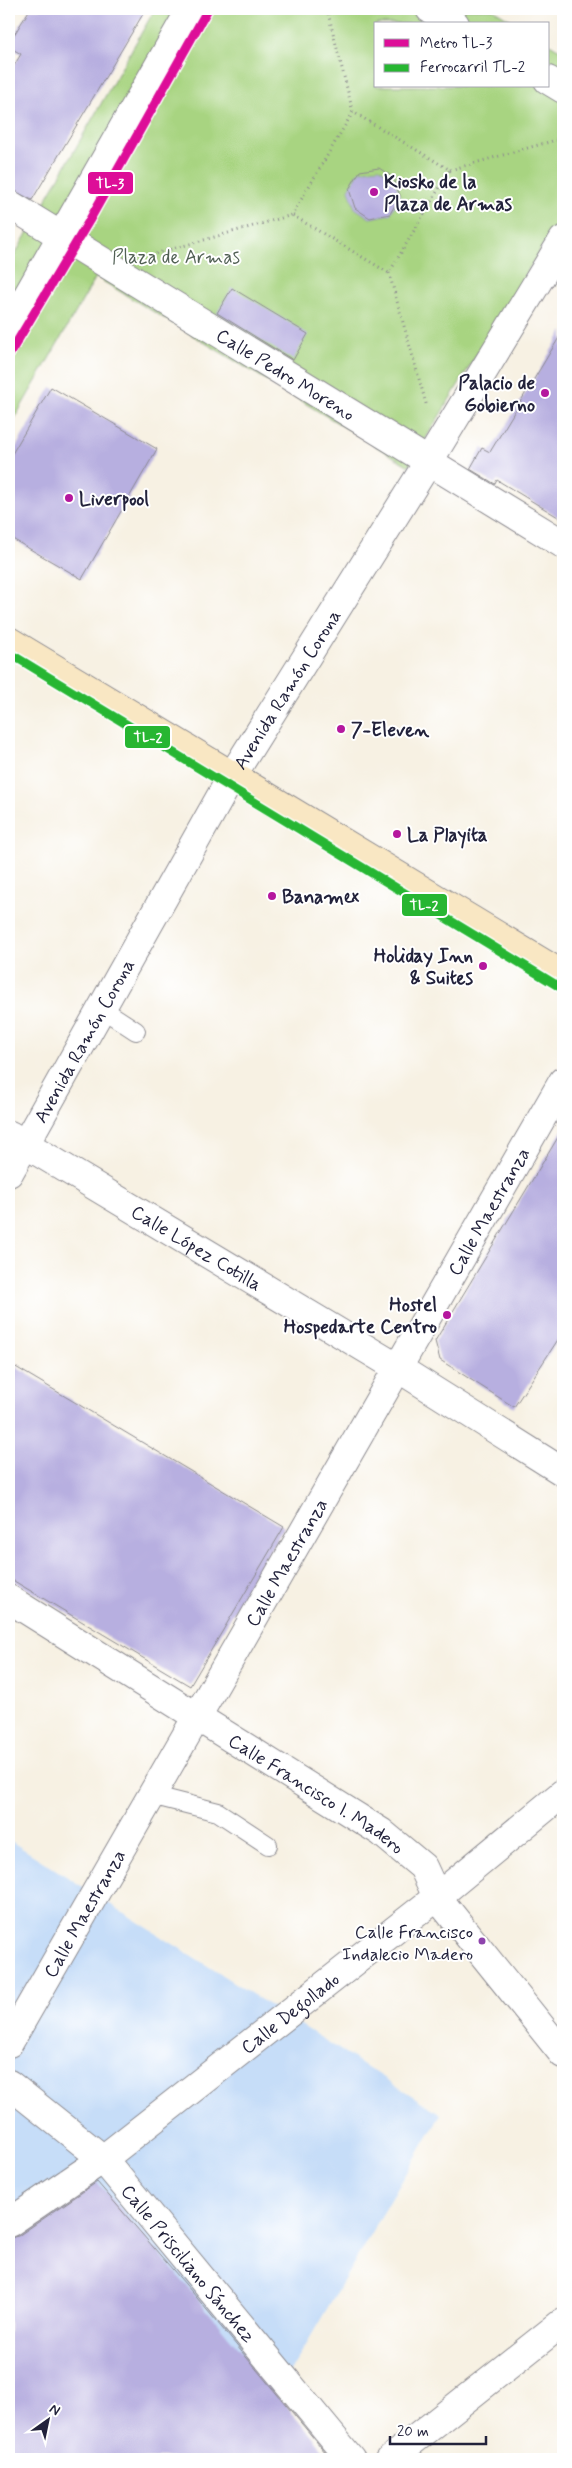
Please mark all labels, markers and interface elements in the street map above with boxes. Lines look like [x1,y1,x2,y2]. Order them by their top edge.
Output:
legend [374,22,550,88]
text: Metro TL-3 [420,34,492,54]
text: Ferrocarril TL-2 [420,58,525,78]
place label: Kiosko de la Plaza de Armas [384,170,512,217]
line badge: TL-3 [87,171,134,195]
text: TL-3 [96,175,125,193]
marker: Kiosko de la Plaza de Armas [368,186,380,198]
park label: Plaza de Armas [112,245,240,270]
street label: Calle Pedro Moreno [211,323,359,427]
place label: Palacio de Gobierno [458,371,535,418]
marker: Palacio de Gobierno [539,387,551,399]
place label: Liverpool [79,487,149,512]
marker: Liverpool [63,492,75,504]
street label: Avenida Ramón Corona [228,605,347,775]
place label: 7-Eleven [351,718,429,743]
marker: 7-Eleven [335,723,347,735]
line badge: TL-2 [124,725,171,749]
text: TL-2 [134,729,163,747]
place label: La Playita [407,823,488,849]
marker: La Playita [391,828,403,840]
place label: Banamex [282,885,360,910]
marker: Banamex [266,890,278,902]
line badge: TL-2 [401,893,448,917]
text: TL-2 [410,897,439,915]
place label: Holiday Inn & Suites [374,944,474,991]
street label: Avenida Ramón Corona [29,955,141,1128]
marker: Holiday Inn & Suites [477,960,489,972]
street label: Calle Maestranza [443,1143,536,1281]
street label: Calle López Cotilla [126,1200,266,1297]
place label: Hostel Hospedarte Centro [284,1293,437,1340]
marker: Hostel Hospedarte Centro [441,1309,453,1321]
street label: Calle Maestranza [240,1494,334,1631]
street label: Calle Francisco I. Madero [223,1729,409,1860]
street label: Calle Maestranza [38,1845,132,1982]
place label: Calle Francisco Indalecio Madero [342,1921,473,1967]
marker: Calle Francisco Indalecio Madero [477,1936,487,1946]
street label: Calle Degollado [236,1967,345,2060]
street label: Calle Prisciliano Sánchez [115,2179,260,2348]
north arrow [22,2396,72,2446]
text: N [46,2400,63,2420]
scale bar [390,2413,486,2445]
text: 20 m [397,2422,429,2442]

